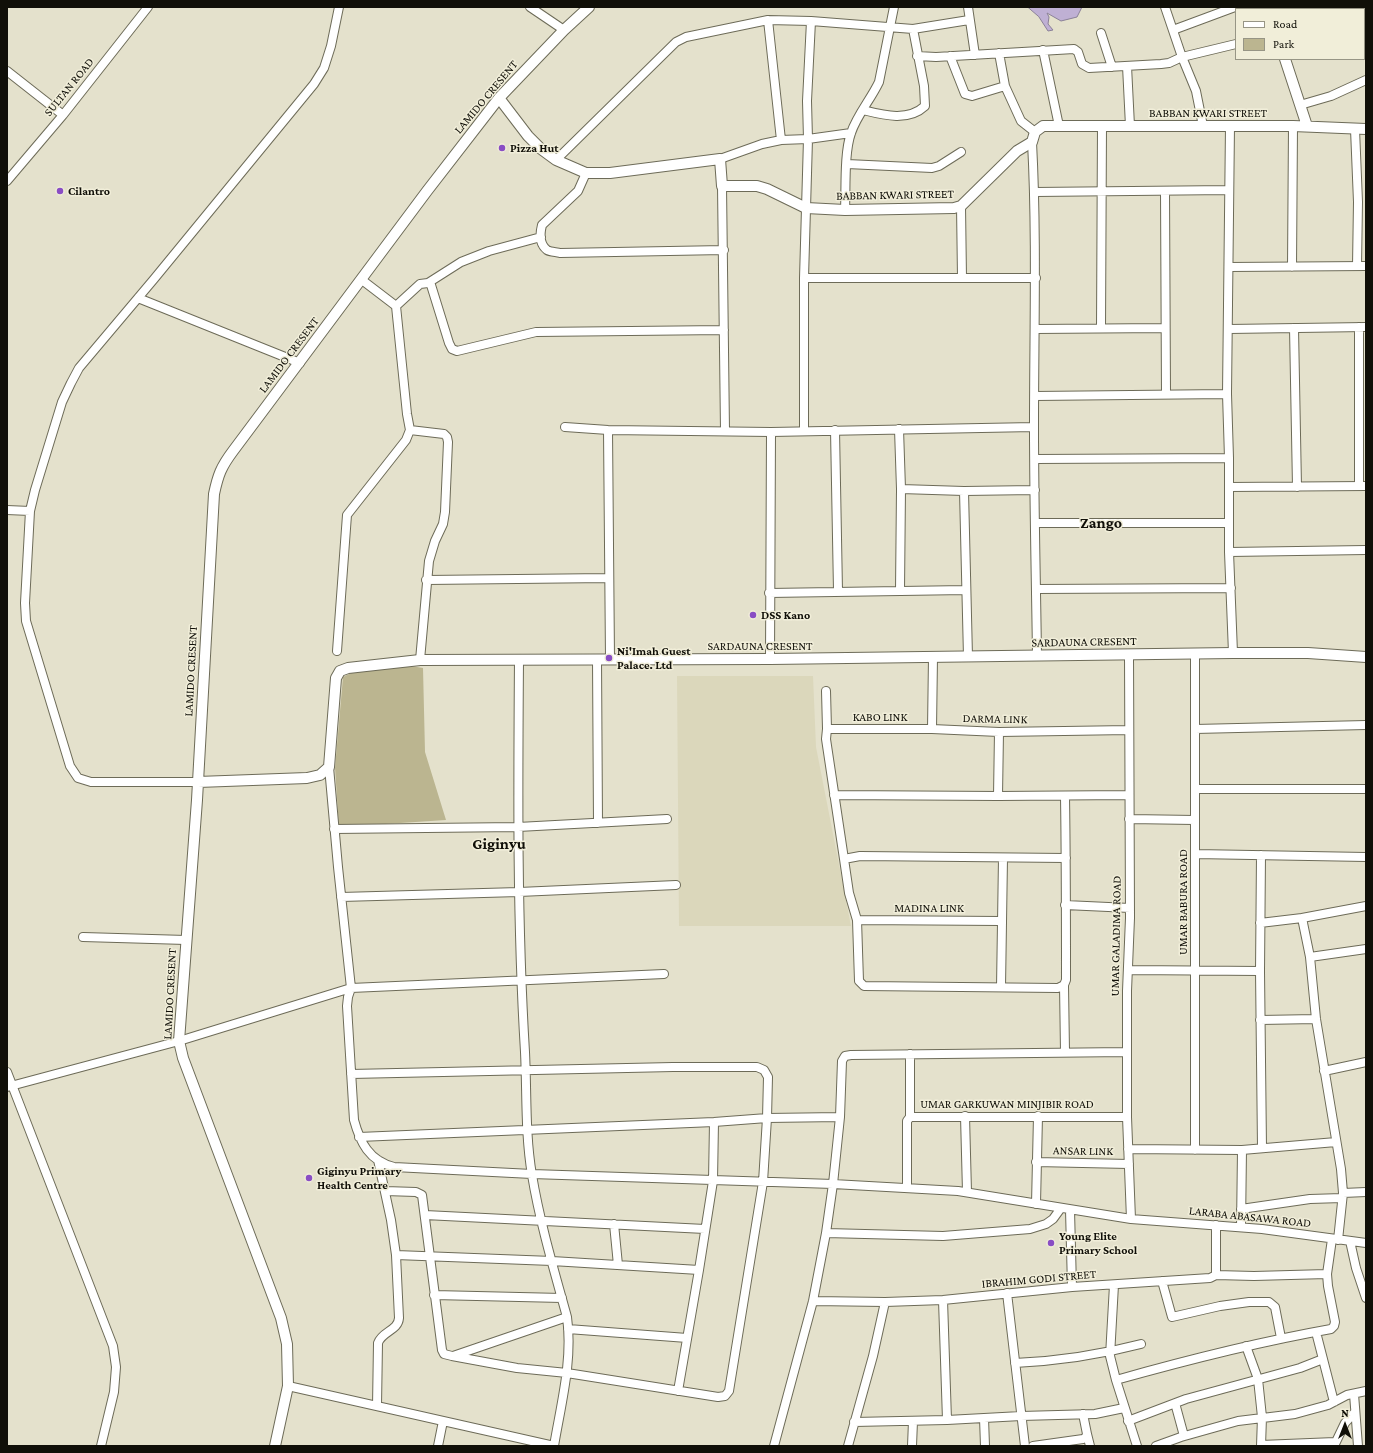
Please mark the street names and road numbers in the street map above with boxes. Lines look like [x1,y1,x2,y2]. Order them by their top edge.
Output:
street label: SULTAN ROAD [41,55,97,119]
street label: LAMIDO CRESENT [451,57,521,137]
street label: BABBAN KWARI STREET [1149,106,1267,120]
street label: BABBAN KWARI STREET [836,187,954,203]
street label: LAMIDO CRESENT [256,314,322,396]
street label: LAMIDO CRESENT [181,625,201,717]
street label: SARDAUNA CRESENT [1031,634,1137,650]
street label: SARDAUNA CRESENT [707,639,813,653]
street label: KABO LINK [853,710,907,724]
street label: DARMA LINK [962,711,1028,727]
street label: UMAR BABURA ROAD [1176,849,1190,955]
street label: UMAR GALADIMA ROAD [1108,876,1124,996]
street label: MADINA LINK [894,901,964,915]
street label: LAMIDO CRESENT [160,948,180,1040]
street label: UMAR GARKUWAN MINJIBIR ROAD [920,1097,1094,1111]
street label: ANSAR LINK [1053,1143,1113,1159]
street label: LARABA ABASAWA ROAD [1188,1203,1312,1231]
street label: IBRAHIM GODI STREET [981,1267,1097,1291]

